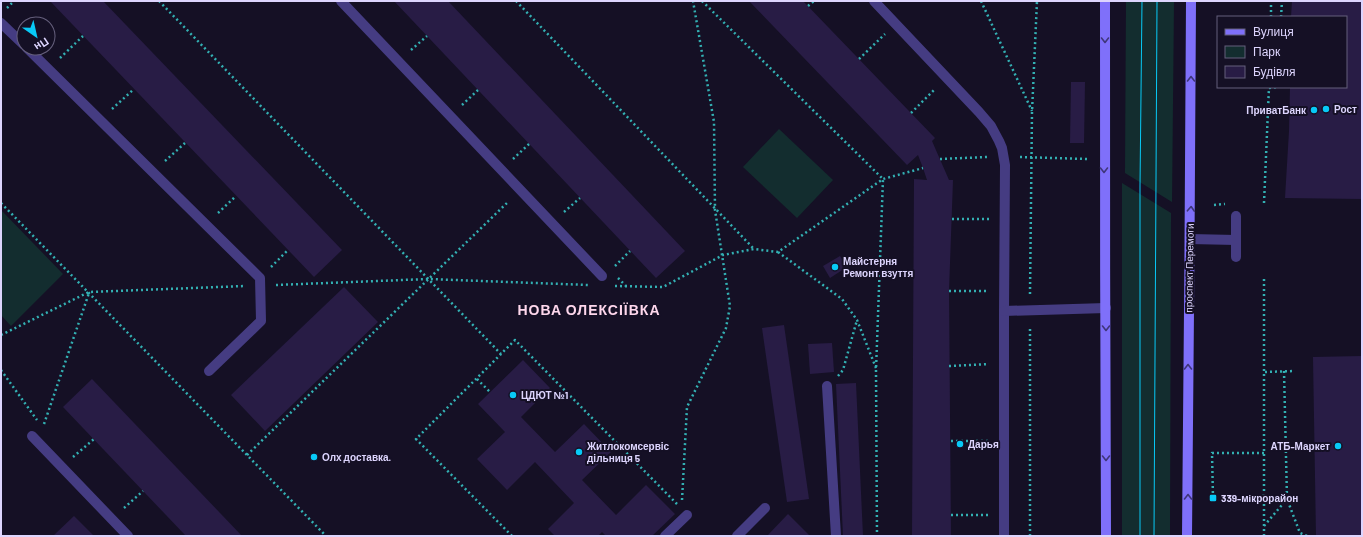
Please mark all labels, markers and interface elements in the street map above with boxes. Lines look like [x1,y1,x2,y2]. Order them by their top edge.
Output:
north arrow [16,16,56,56]
legend [1217,16,1347,88]
text: Вулиця [1253,24,1294,39]
text: Пн [32,35,52,54]
one-way arrow [1101,37,1109,43]
text: Парк [1253,44,1281,59]
text: Будівля [1253,64,1295,79]
one-way arrow [1187,76,1195,82]
place label: Рост [1334,103,1357,115]
place label: ПриватБанк [1246,104,1307,116]
marker: Рост [1321,104,1331,114]
marker: ПриватБанк [1309,105,1319,115]
one-way arrow [1100,167,1108,173]
one-way arrow [1186,206,1195,212]
street label: проспект Перемоги [1182,223,1196,313]
place label: Майстерня Ремонт взуття [843,255,914,279]
marker: Майстерня Ремонт взуття [830,262,840,272]
district label: НОВА ОЛЕКСІЇВКА [517,301,661,318]
one-way arrow [1102,325,1110,331]
one-way arrow [1184,364,1192,370]
place label: ЦДЮТ №1 [521,389,568,401]
marker: ЦДЮТ №1 [508,390,518,400]
place label: Дарья [968,438,999,450]
marker: Дарья [955,439,965,449]
place label: Житлокомсервіс дільниця 5 [586,440,670,464]
place label: АТБ-Маркет [1270,440,1330,452]
marker: АТБ-Маркет [1333,441,1343,451]
marker: Житлокомсервіс дільниця 5 [574,447,584,457]
place label: Олх доставка. [322,451,392,463]
marker: Олх доставка. [309,452,319,462]
one-way arrow [1102,455,1110,461]
place label: 339-мiкрорайон [1221,492,1298,504]
marker: 339-мiкрорайон [1208,493,1218,503]
one-way arrow [1183,494,1192,500]

